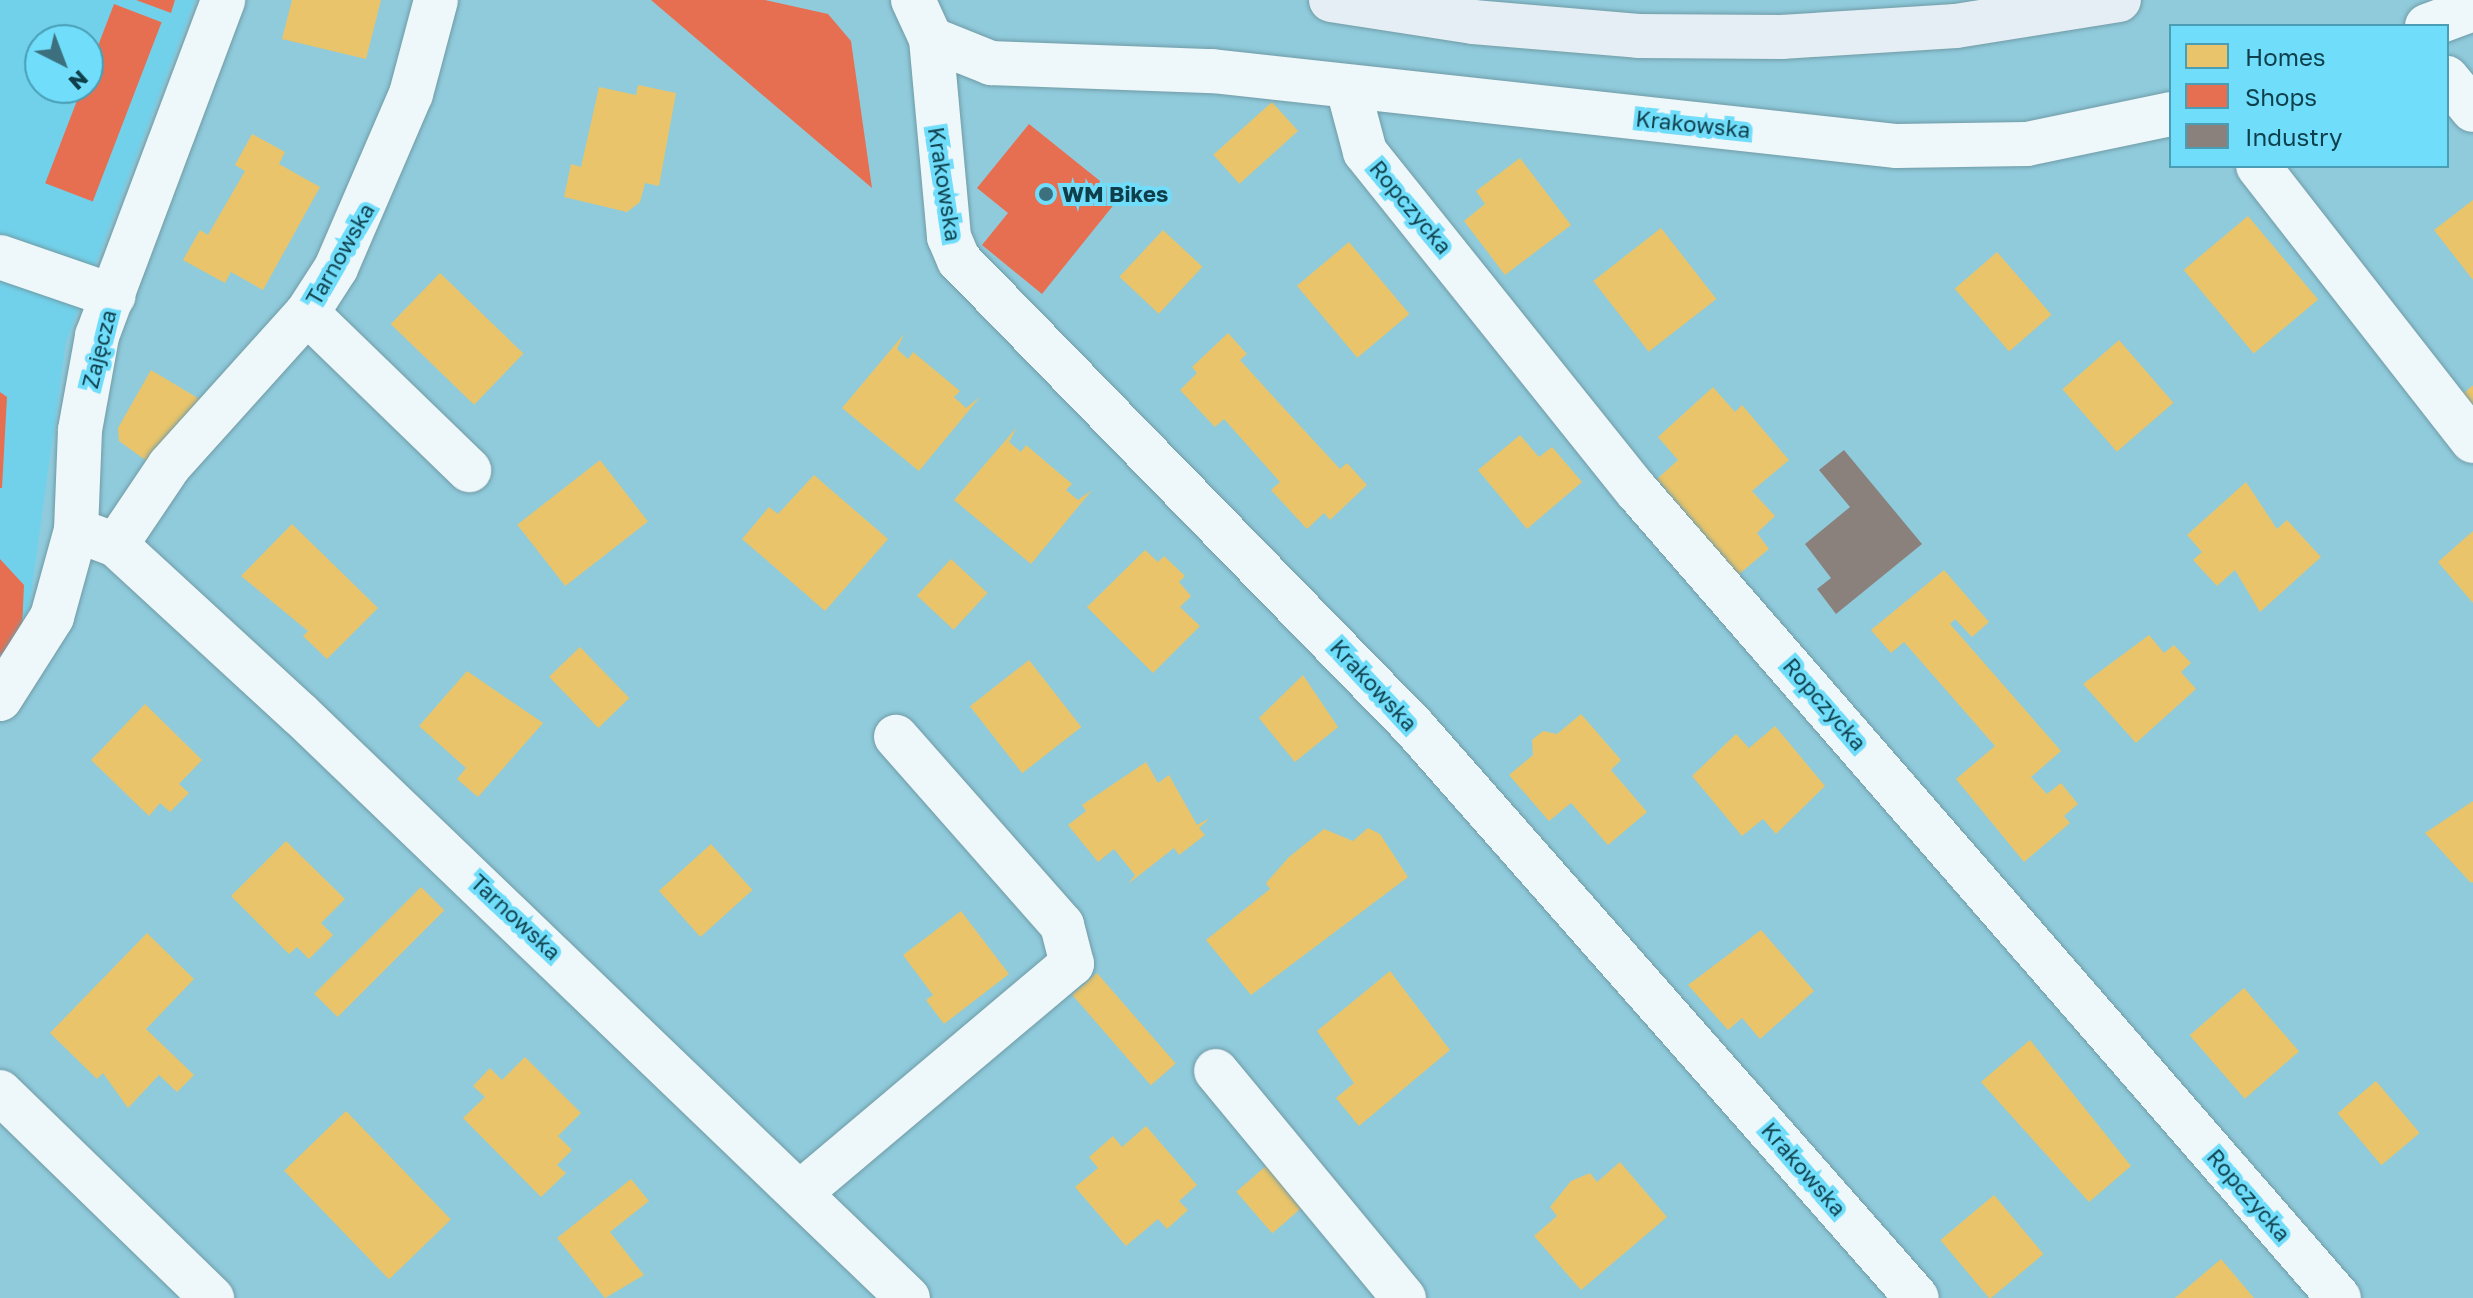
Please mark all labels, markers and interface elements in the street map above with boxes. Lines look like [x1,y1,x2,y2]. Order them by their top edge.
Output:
north arrow [24,24,104,104]
legend [2169,24,2449,168]
text: Homes [2245,42,2326,71]
text: N [64,65,94,96]
text: Shops [2245,82,2317,111]
street label: Krakowska [1634,105,1752,143]
text: Industry [2245,122,2342,151]
street label: Krakowska [923,125,967,243]
street label: Ropczycka [1364,155,1458,259]
place label: WM Bikes [1062,181,1168,207]
marker: WM Bikes [1037,185,1055,203]
street label: Tarnowska [300,198,380,310]
street label: Zajęcza [77,307,121,391]
street label: Krakowska [1325,634,1423,736]
street label: Ropczycka [1778,653,1872,755]
street label: Tarnowska [466,869,566,965]
street label: Krakowska [1756,1117,1852,1221]
street label: Ropczycka [2202,1144,2296,1246]

